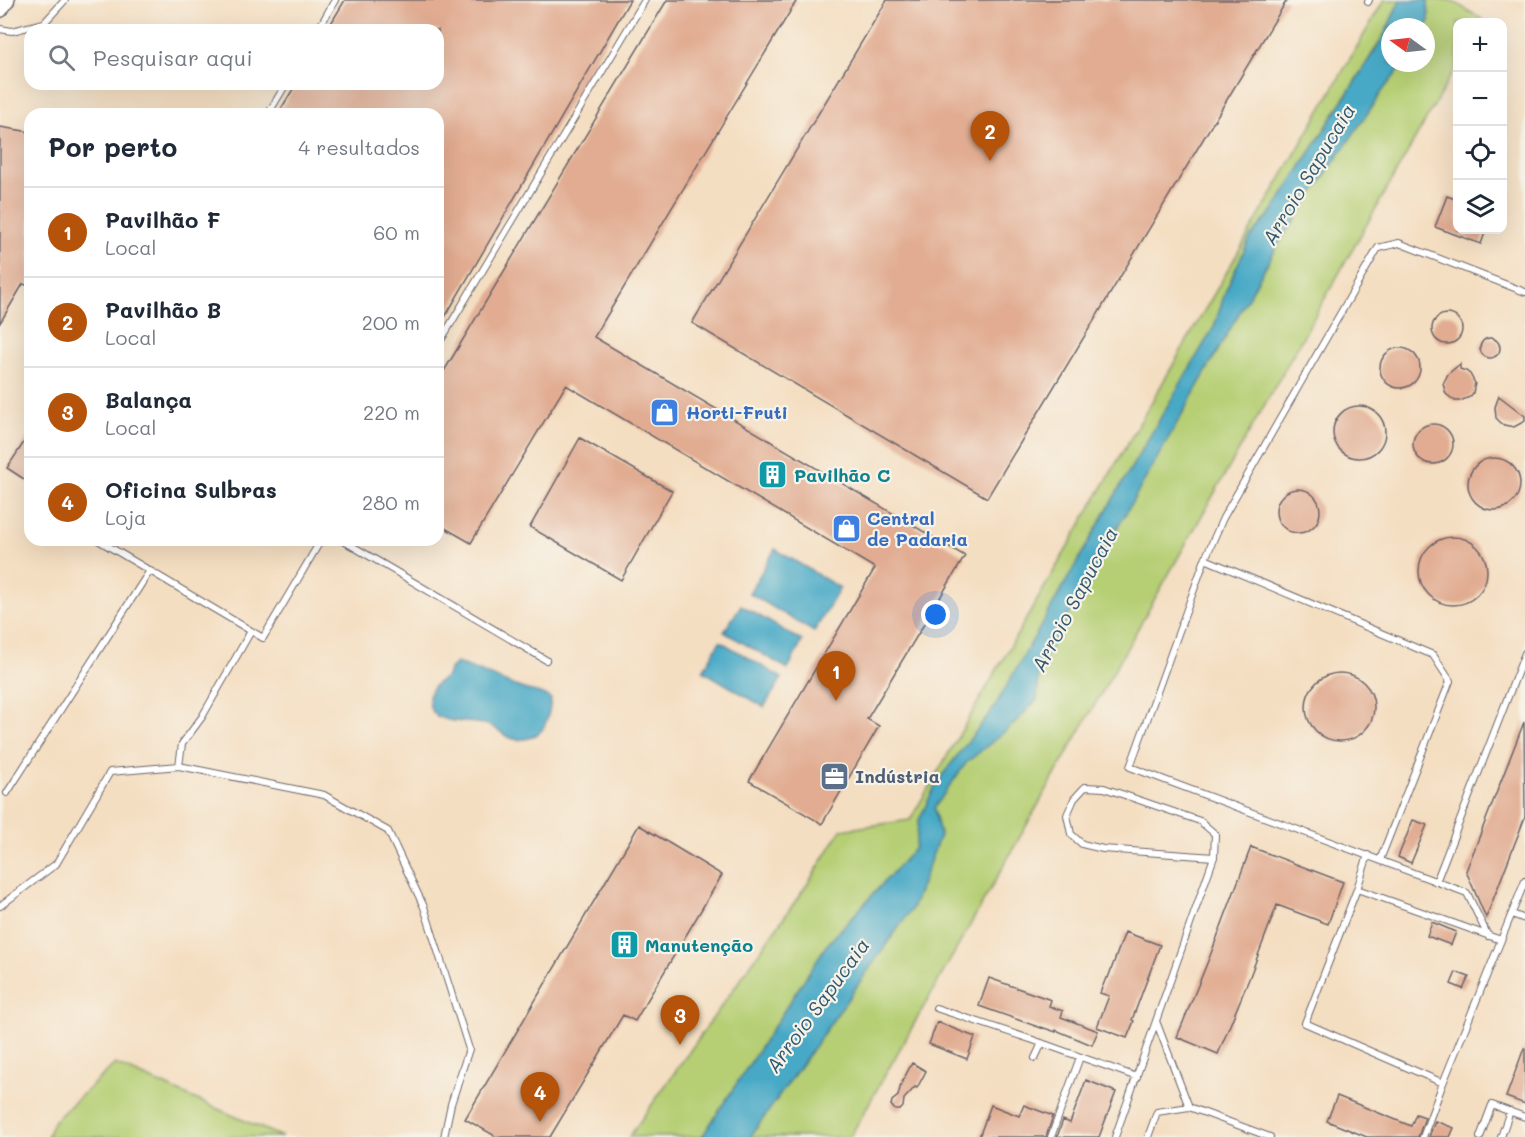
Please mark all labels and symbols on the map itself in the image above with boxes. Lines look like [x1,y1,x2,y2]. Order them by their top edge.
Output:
north arrow [1381,18,1435,72]
water label: Arroio Sapucaia [1256,99,1360,249]
pin: 2 [970,112,1010,161]
shop icon: Horti-Fruti [649,396,681,428]
place label: Horti-Fruti [686,400,788,424]
building icon: Pavilhão C [757,459,789,491]
place label: Pavilhão C [794,463,890,487]
place label: Central de Padaria [867,506,968,551]
shop icon: Central de Padaria [830,512,862,544]
water label: Arroio Sapucaia [1025,522,1123,676]
your location [921,600,950,629]
pin: 1 [816,652,856,701]
office icon: Indústria [818,760,850,792]
place label: Indústria [855,764,940,788]
building icon: Manutenção [608,929,640,961]
place label: Manutenção [645,933,753,957]
water label: Arroio Sapucaia [759,933,875,1077]
pin: 3 [660,996,700,1045]
pin: 4 [520,1072,560,1122]

